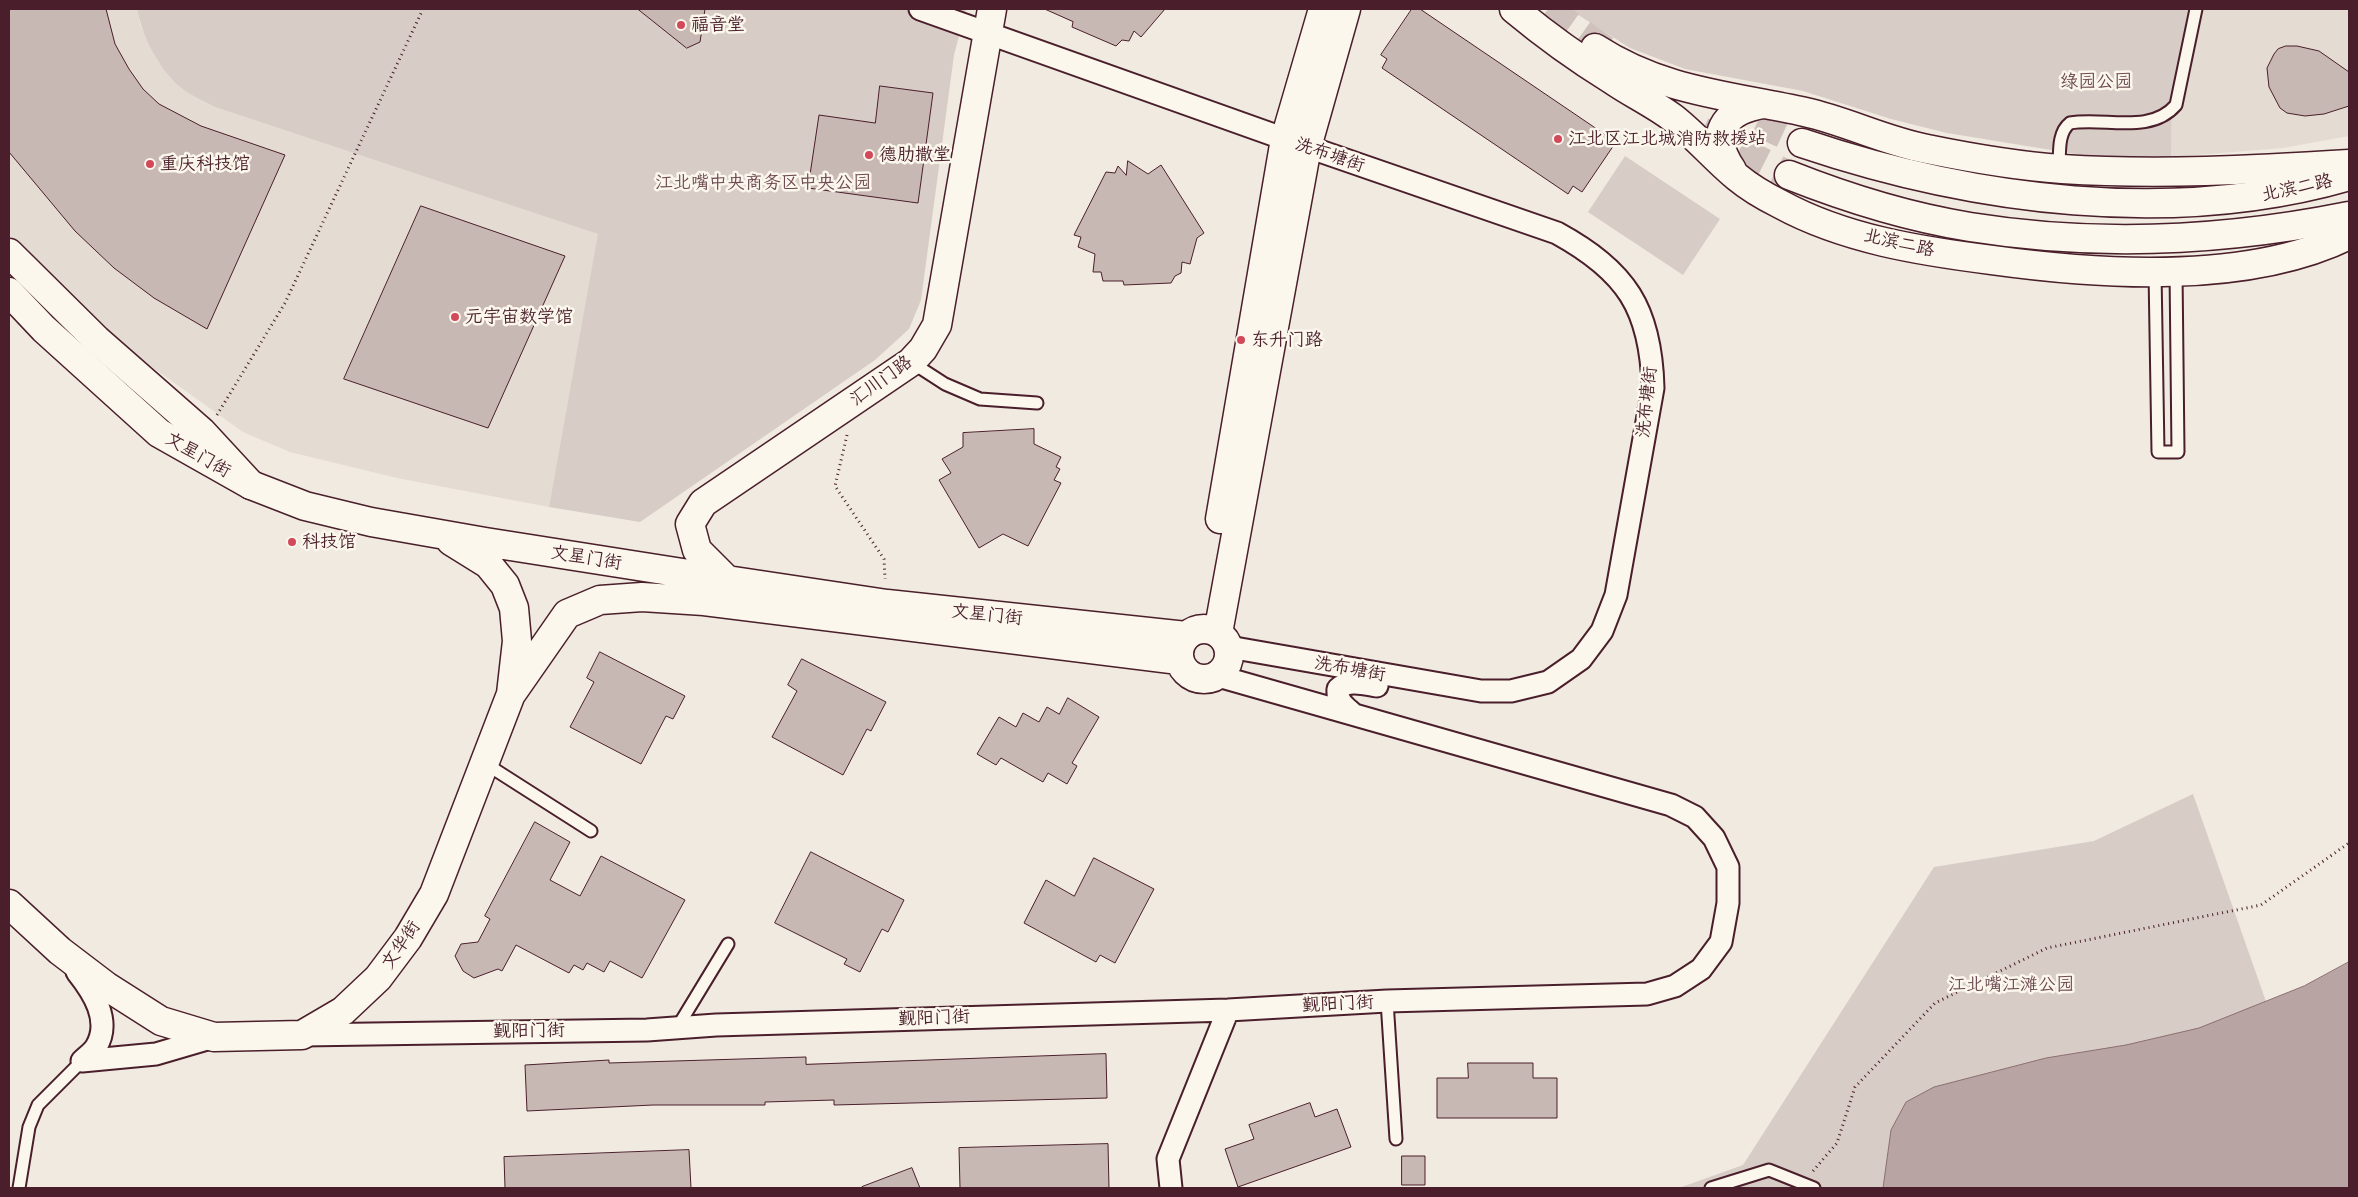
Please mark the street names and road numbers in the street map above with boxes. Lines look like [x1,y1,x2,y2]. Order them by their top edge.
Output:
street label: 洗布塘街 [1292,133,1368,177]
street label: 北滨二路 [2260,170,2334,206]
street label: 北滨二路 [1861,224,1937,262]
street label: 汇川门路 [846,351,916,411]
street label: 洗布塘街 [1632,365,1662,439]
street label: 文星门街 [161,428,235,482]
street label: 文星门街 [549,542,623,574]
street label: 文星门街 [950,600,1024,630]
street label: 洗布塘街 [1313,652,1387,686]
street label: 文华街 [377,917,425,973]
street label: 觐阳门街 [1301,991,1375,1017]
street label: 觐阳门街 [898,1006,970,1030]
street label: 觐阳门街 [493,1020,565,1042]

